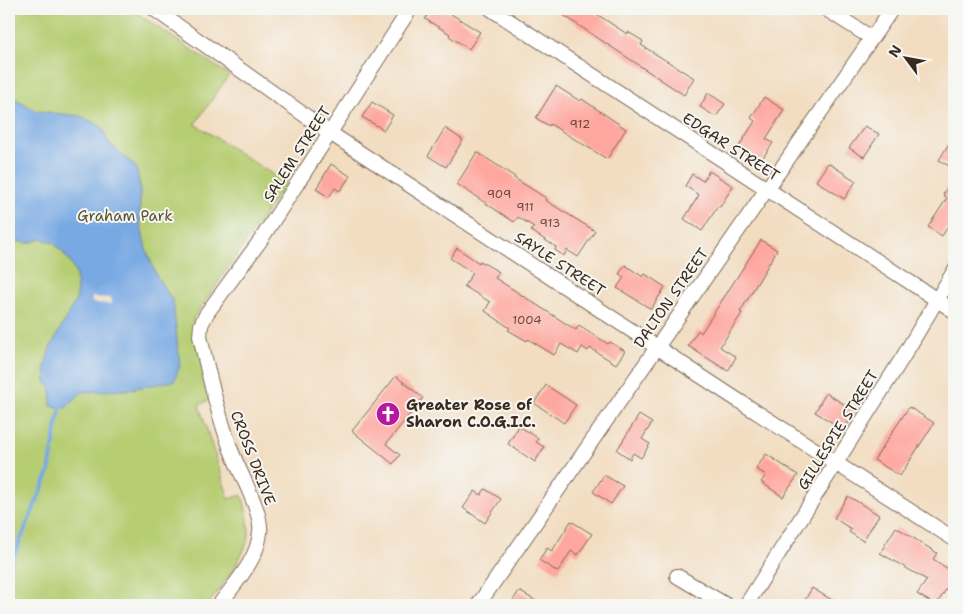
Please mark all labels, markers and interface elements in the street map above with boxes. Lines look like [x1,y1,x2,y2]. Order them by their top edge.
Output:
north arrow [880,32,930,82]
text: N [884,42,906,61]
street label: SALEM STREET [259,102,335,206]
street label: EDGAR STREET [679,108,783,186]
house number: 912 [570,116,590,132]
house number: 909 [487,186,511,202]
house number: 911 [516,199,534,215]
park label: Graham Park [77,206,173,226]
house number: 913 [540,215,560,231]
street label: SAYLE STREET [511,227,609,301]
street label: DALTON STREET [629,244,713,352]
house number: 1004 [512,312,542,328]
street label: GILLESPIE STREET [793,366,883,494]
place label: Greater Rose of Sharon C.O.G.I.C. [406,395,536,432]
church icon: Greater Rose of Sharon C.O.G.I.C. [375,401,401,427]
street label: CROSS DRIVE [226,408,280,508]

